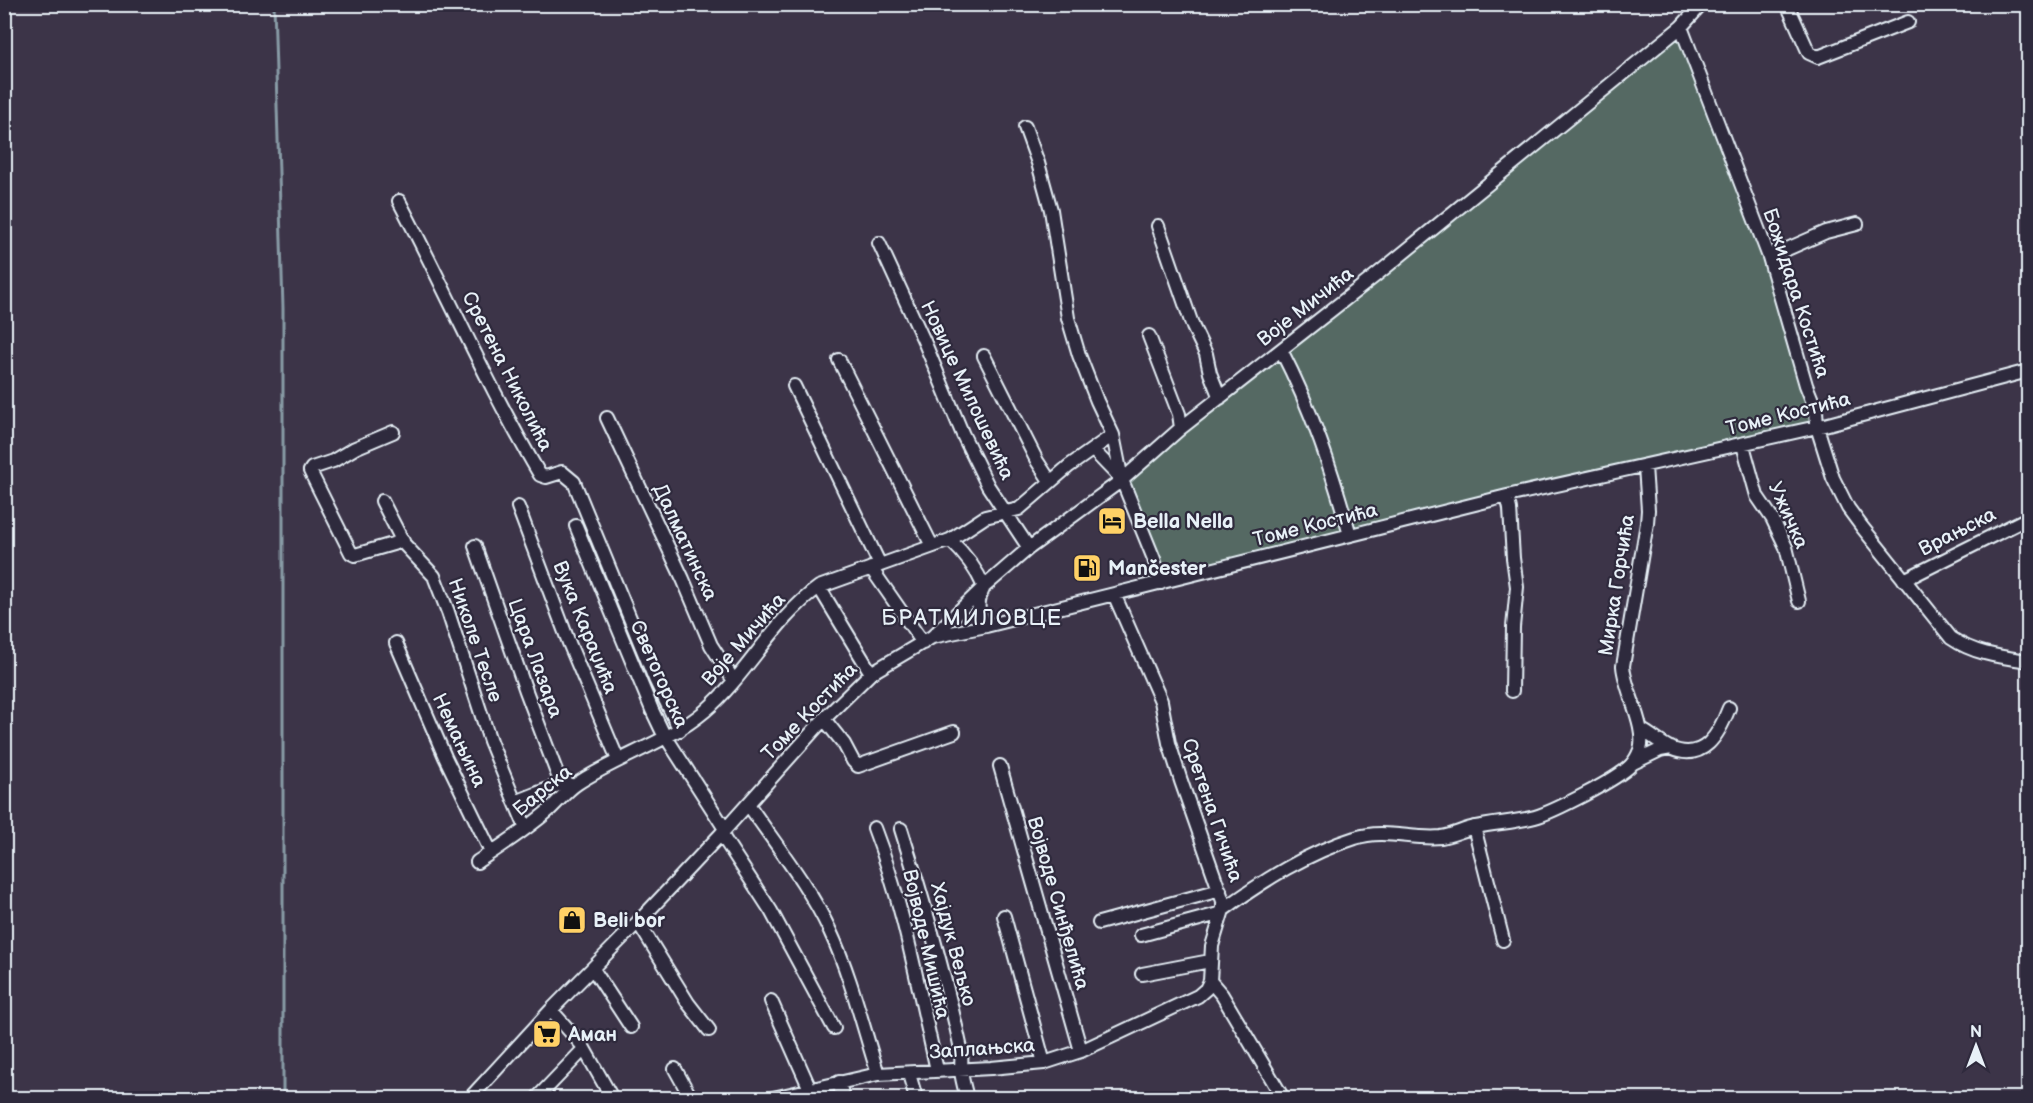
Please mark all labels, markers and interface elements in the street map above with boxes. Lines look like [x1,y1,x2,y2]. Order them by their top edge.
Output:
street label: Божидара Костића [1757,205,1835,381]
street label: Воје Мичића [1253,262,1359,352]
street label: Сретена Николића [457,288,558,455]
street label: Новице Милошевића [915,297,1019,484]
street label: Томе Костића [1724,387,1853,441]
street label: Ужичка [1763,478,1813,553]
street label: Далматинска [648,480,723,605]
street label: Томе Костића [1251,498,1380,552]
street label: Врањска [1915,502,2000,562]
hotel icon: Bella Nella [1096,505,1128,537]
place label: Bella Nella [1133,510,1234,534]
street label: Мирка Горчића [1594,513,1640,658]
fuel station icon: Mančester [1071,552,1103,584]
street label: Вука Караџића [547,557,623,698]
place label: Mančester [1108,557,1207,581]
street label: Николе Тесле [443,575,507,705]
street label: Воје Мичића [697,588,791,691]
street label: Цара Лазара [502,596,568,721]
district label: БРАТМИЛОВЦЕ [881,605,1063,632]
street label: Светогорска [625,617,694,732]
street label: Томе Костића [757,657,863,766]
street label: Немањина [427,690,491,791]
street label: Сретена Гичића [1176,735,1248,886]
street label: Барска [508,760,577,822]
street label: Војводе Синђелића [1022,814,1094,993]
street label: Војводе Мишића [897,867,955,1022]
street label: Хајдук Вељко [925,880,981,1009]
shop icon: Beli bor [556,904,588,936]
place label: Beli bor [593,909,666,933]
north arrow [1946,1016,2006,1076]
supermarket icon: Аман [531,1018,563,1050]
place label: Аман [567,1023,617,1047]
text: N [1970,1023,1982,1042]
street label: Заплањска [928,1033,1036,1065]

